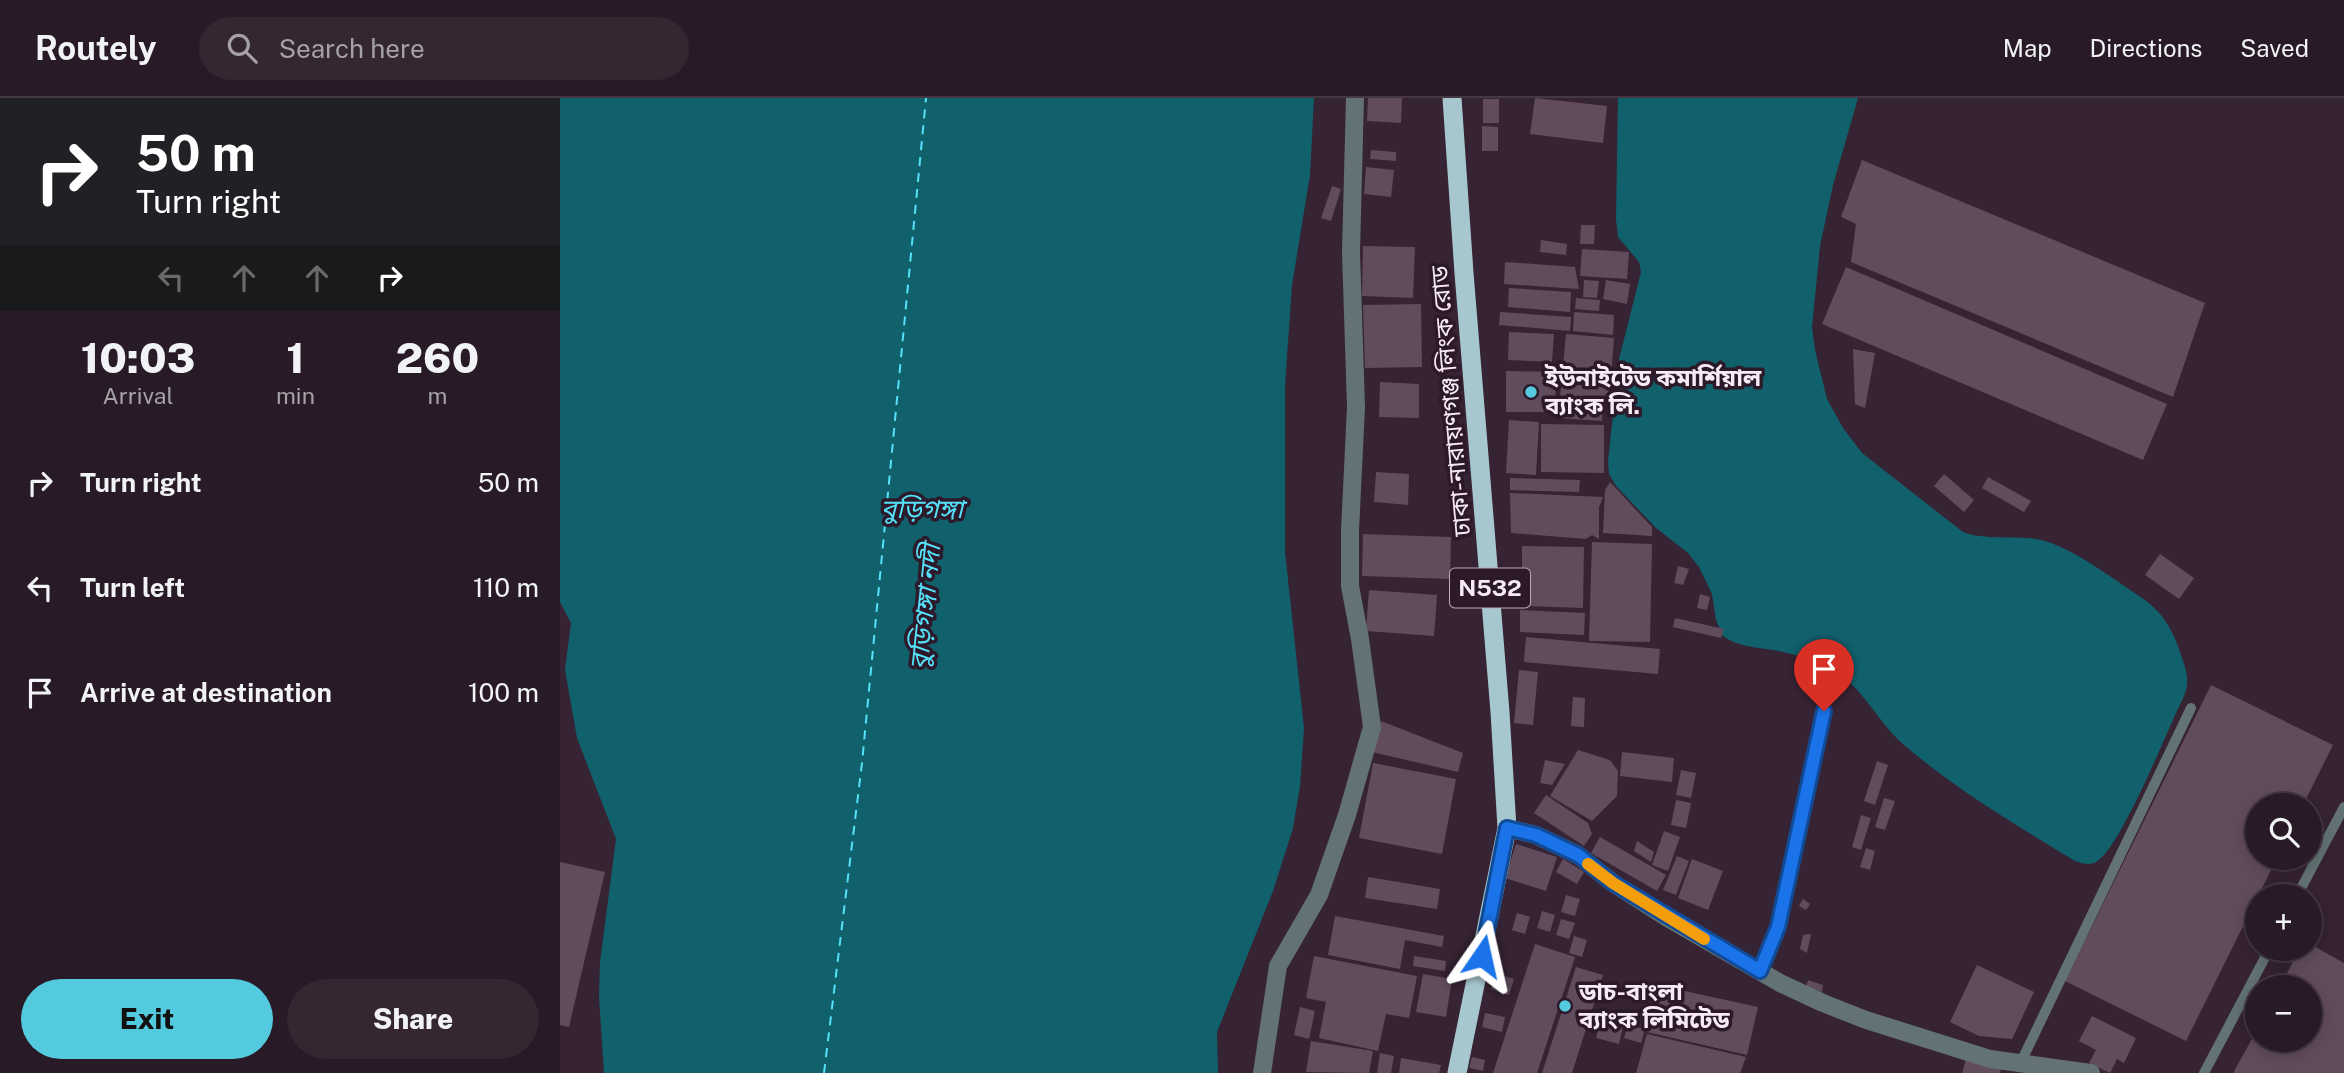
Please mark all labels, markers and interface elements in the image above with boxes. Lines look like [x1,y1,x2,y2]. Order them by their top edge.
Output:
search box [199,17,689,80]
text: Routely [35,29,157,67]
icon: search [223,29,261,67]
text: Search here [279,33,425,64]
text: Map [2003,34,2052,62]
text: Directions [2090,34,2202,62]
text: Saved [2240,34,2309,62]
text: 50 m [136,124,256,182]
icon: right [21,126,112,217]
text: Turn right [136,183,281,220]
icon: left [152,259,190,297]
icon: ahead [225,259,263,297]
icon: ahead [298,259,336,297]
icon: right [371,259,409,297]
street label: ঢাকা-নারায়ণগঞ্জ লিংক রোড [1424,264,1476,539]
text: 10:03 [81,333,195,382]
text: 1 [286,333,305,382]
text: 260 [396,333,479,382]
place label: ইউনাইটেড কমার্শিয়াল ব্যাংক লি. [1544,363,1762,419]
text: Arrival [102,382,174,409]
text: min [276,382,315,409]
text: m [428,382,447,409]
marker: ইউনাইটেড কমার্শিয়াল ব্যাংক লি. [1523,384,1539,400]
icon: right [21,464,59,502]
text: Turn right [80,467,202,498]
text: 50 m [478,467,539,498]
water label: বুড়িগঙ্গা [881,493,968,524]
water label: বুড়িগঙ্গা নদী [903,538,947,671]
road number: N532 [1450,568,1530,608]
icon: left [21,569,59,607]
text: Turn left [80,572,185,603]
text: 110 m [473,572,539,603]
pin [1794,639,1854,711]
icon: arrive [1805,650,1843,688]
icon: arrive [21,674,59,712]
text: Arrive at destination [80,677,332,708]
text: 100 m [468,677,539,708]
map controls [2245,793,2322,1052]
button: search [2245,793,2322,870]
button: + [2245,884,2322,961]
position arrow [1445,919,1519,993]
button: − [2245,975,2322,1052]
place label: ডাচ-বাংলা ব্যাংক লিমিটেড [1578,977,1730,1033]
button: Exit [21,979,273,1059]
button: Share [287,979,539,1059]
marker: ডাচ-বাংলা ব্যাংক লিমিটেড [1557,998,1573,1014]

